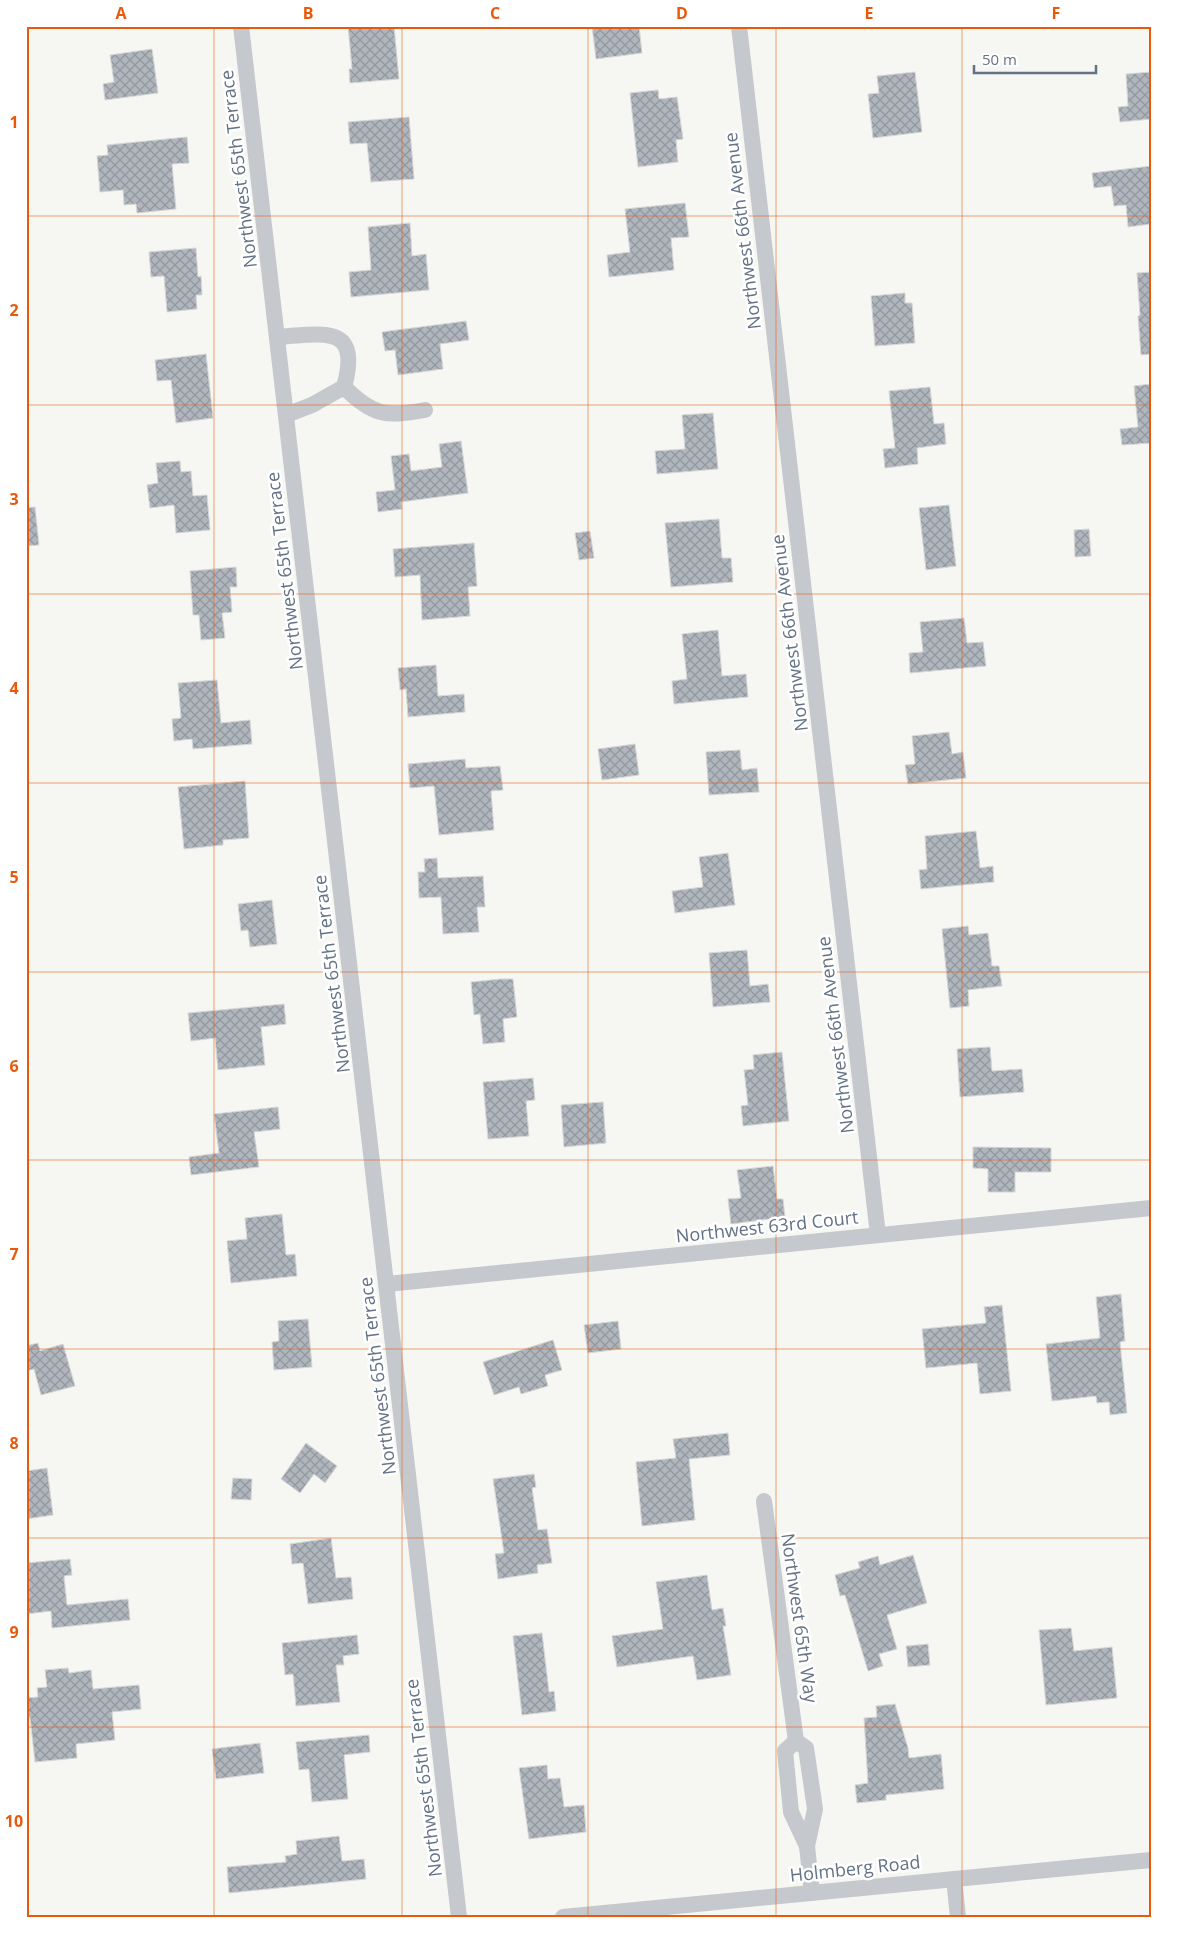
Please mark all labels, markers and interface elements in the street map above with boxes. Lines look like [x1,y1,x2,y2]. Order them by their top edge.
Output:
text: A [115,2,127,24]
text: B [303,2,313,24]
text: C [490,2,500,24]
text: D [676,2,688,24]
text: E [865,2,874,24]
text: F [1052,2,1060,24]
scale bar [974,42,1097,74]
text: 50 m [982,49,1017,69]
street label: Northwest 65th Terrace [214,69,262,269]
text: 1 [9,111,19,133]
street label: Northwest 66th Avenue [718,131,766,331]
text: 2 [9,299,19,321]
street label: Northwest 65th Terrace [260,471,308,671]
text: 3 [9,488,19,510]
street label: Northwest 66th Avenue [765,533,813,733]
text: 4 [9,677,19,699]
text: 5 [9,866,19,888]
street label: Northwest 65th Terrace [307,874,355,1074]
street label: Northwest 66th Avenue [811,935,859,1135]
text: 6 [9,1055,19,1077]
street label: Northwest 63rd Court [674,1204,860,1248]
text: 7 [9,1243,19,1265]
street label: Northwest 65th Terrace [353,1276,401,1476]
text: 8 [9,1432,19,1454]
street label: Northwest 65th Way [776,1532,824,1705]
text: 9 [9,1621,19,1643]
street label: Northwest 65th Terrace [399,1678,447,1878]
text: 10 [5,1810,23,1832]
street label: Holmberg Road [789,1849,921,1887]

